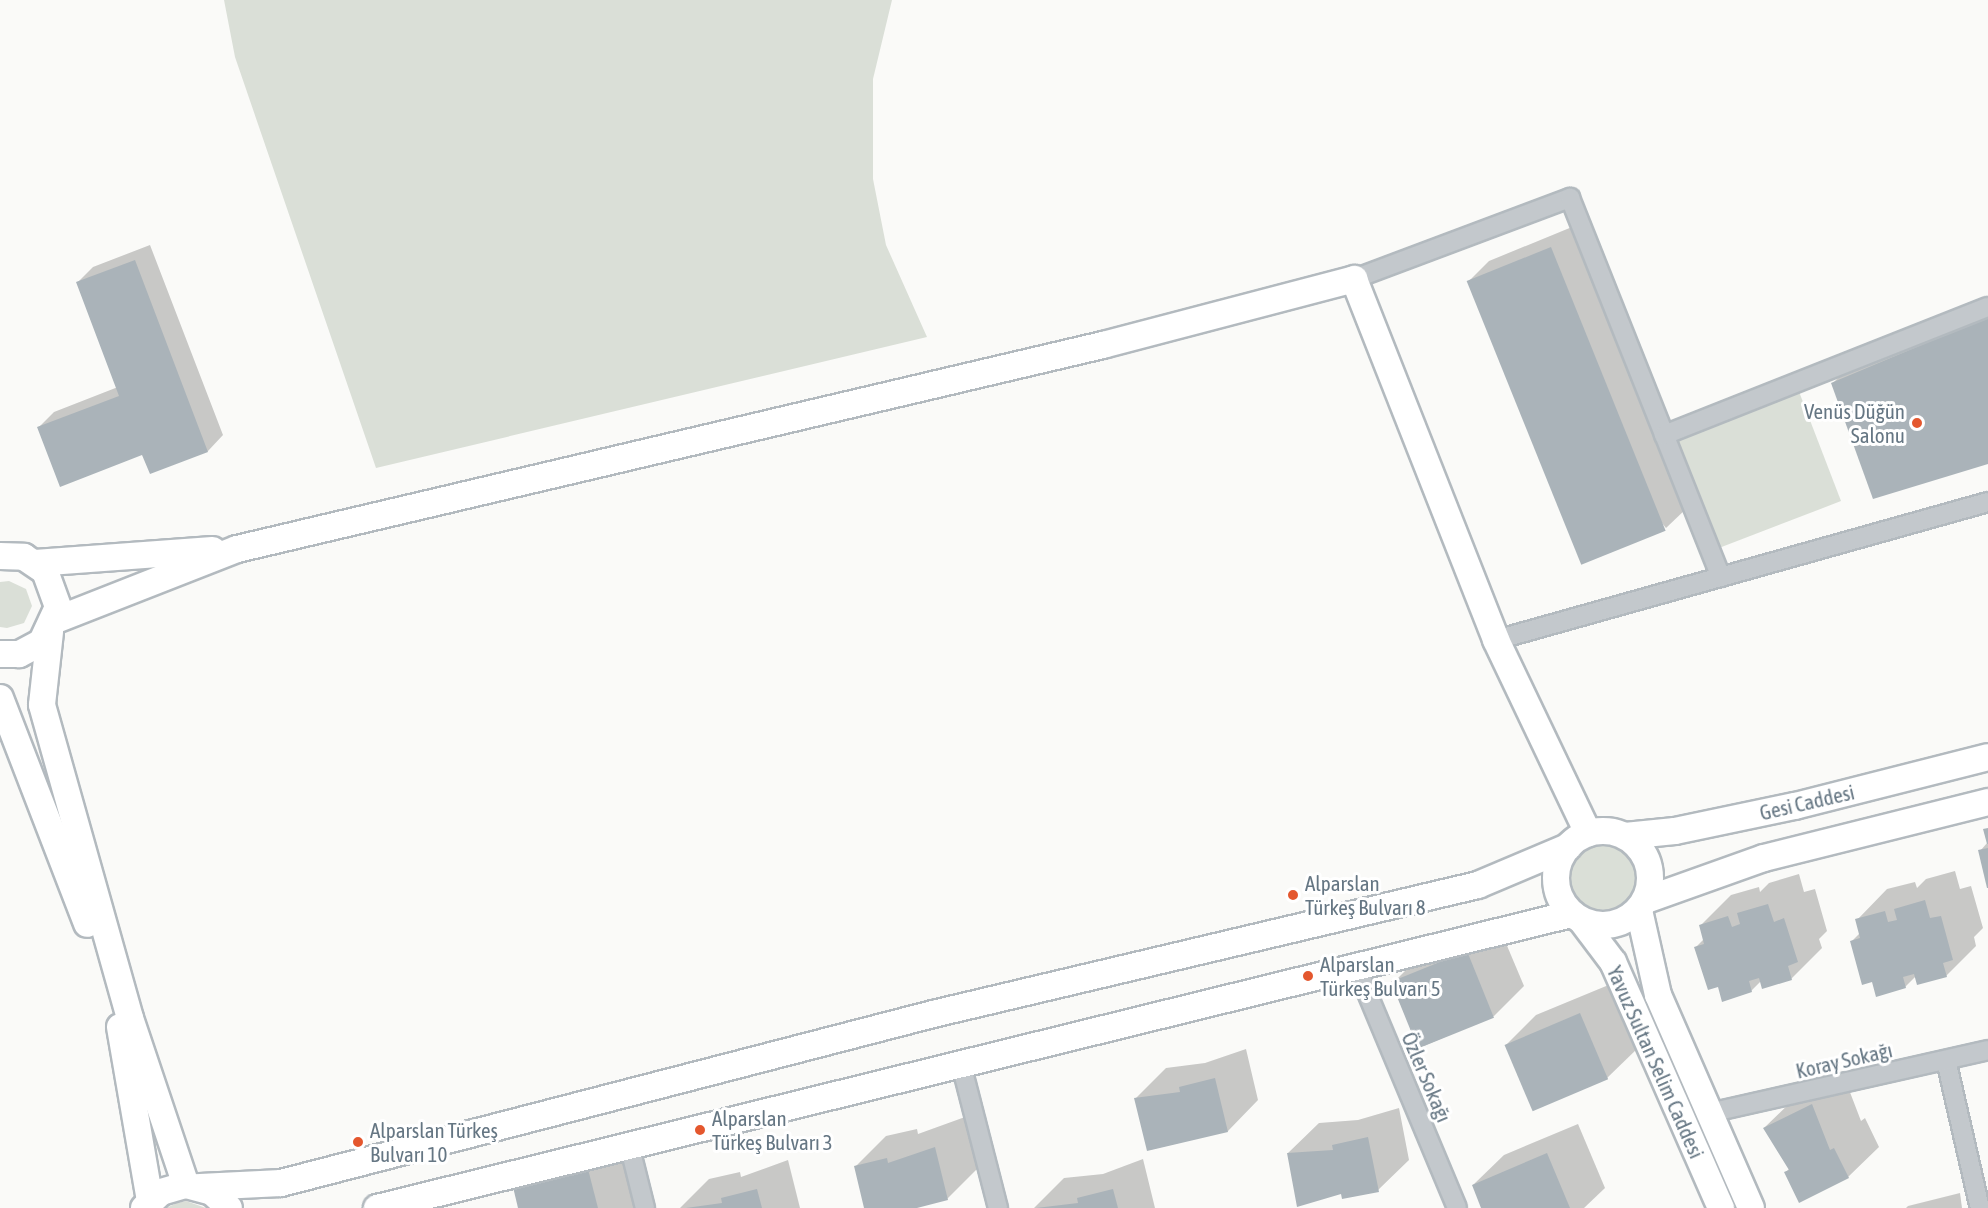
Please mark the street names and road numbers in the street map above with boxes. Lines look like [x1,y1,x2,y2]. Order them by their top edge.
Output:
street label: Gesi Caddesi [1757,779,1857,825]
street label: Yavuz Sultan Selim Caddesi [1602,962,1710,1162]
street label: Özler Sokağı [1397,1028,1457,1126]
street label: Koray Sokağı [1793,1037,1895,1083]

